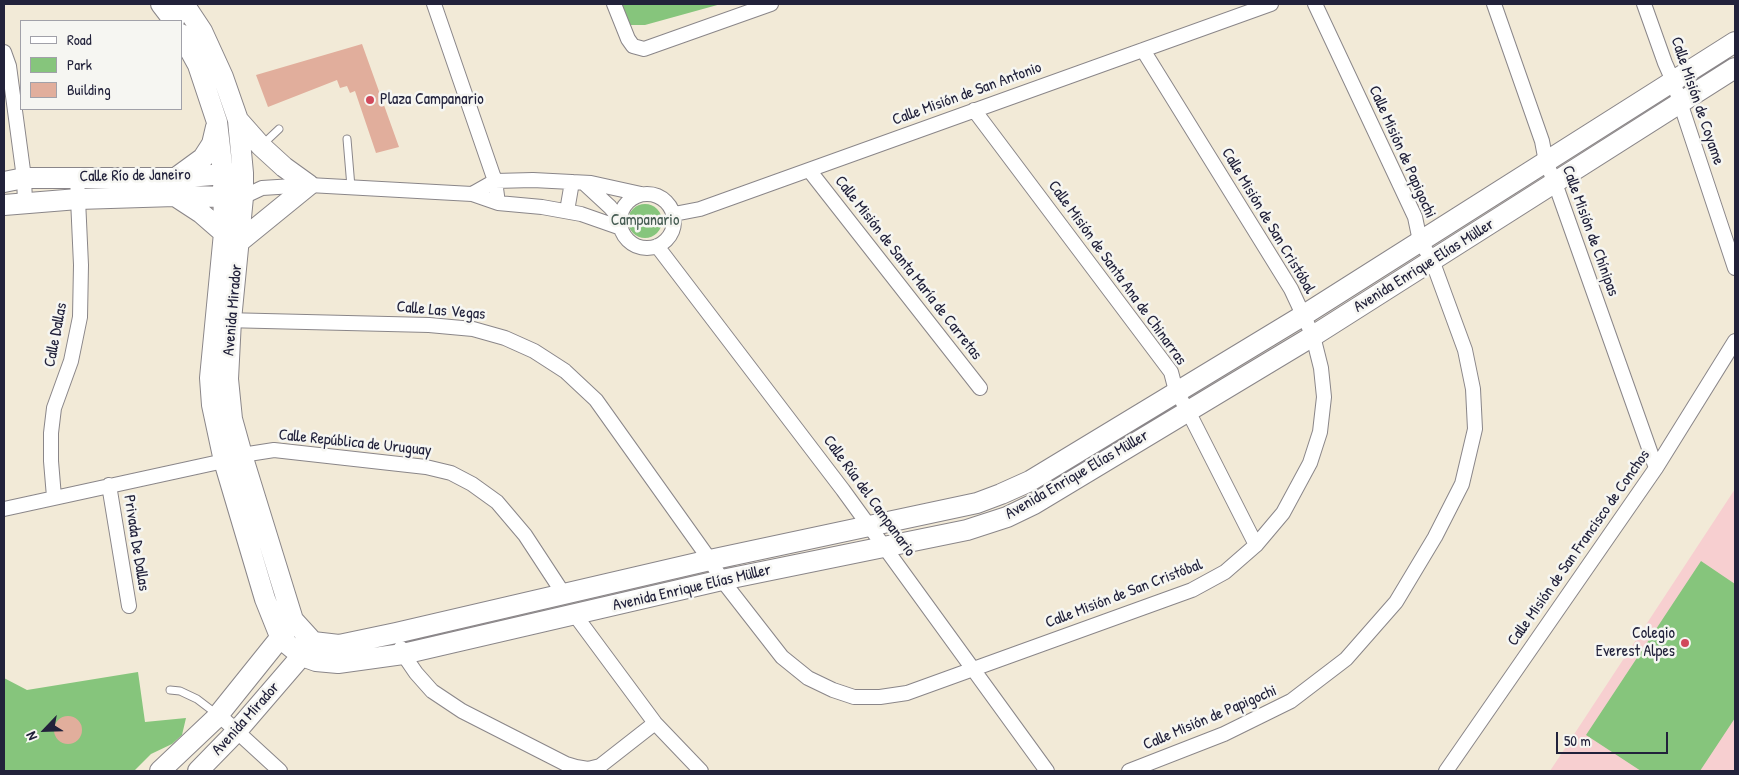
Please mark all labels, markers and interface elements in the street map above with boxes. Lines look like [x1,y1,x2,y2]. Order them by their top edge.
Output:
legend [20,20,182,110]
text: Road [67,29,92,50]
street label: Calle Misión de Coyame [1666,35,1728,167]
text: Park [67,54,92,75]
street label: Calle Misión de San Antonio [890,58,1044,130]
text: Building [67,79,111,100]
street label: Calle Misión de Papigochi [1364,83,1440,221]
place label: Plaza Campanario [380,90,484,110]
marker: Plaza Campanario [364,94,376,106]
street label: Calle Misión de San Cristóbal [1217,145,1319,297]
street label: Calle Misión de Chínipas [1557,163,1623,299]
street label: Calle Río de Janeiro [79,165,191,187]
street label: Calle Misión de Santa María de Carretas [830,172,986,364]
street label: Calle Misión de Santa Ana de Chinarras [1044,177,1190,369]
park label: Campanario [611,211,679,231]
street label: Avenida Enrique Elías Müller [1350,215,1498,317]
street label: Avenida Mirador [219,263,247,357]
street label: Calle Las Vegas [396,298,486,324]
street label: Calle Dallas [40,301,72,369]
street label: Calle República de Uruguay [278,425,432,461]
street label: Avenida Enrique Elías Müller [1002,426,1152,524]
street label: Calle Rúa del Campanario [819,432,919,560]
street label: Calle Misión de San Francisco de Conchos [1504,446,1654,650]
street label: Privada De Dallas [119,494,153,592]
street label: Calle Misión de San Cristóbal [1043,555,1205,633]
street label: Avenida Enrique Elías Müller [611,560,773,616]
place label: Colegio Everest Alpes [1596,624,1675,662]
marker: Colegio Everest Alpes [1679,637,1691,649]
street label: Avenida Mirador [208,678,284,760]
street label: Calle Misión de Papigochi [1140,681,1280,755]
north arrow [20,705,70,755]
scale bar [1559,722,1672,754]
text: N [21,729,41,744]
text: 50 m [1564,730,1591,751]

